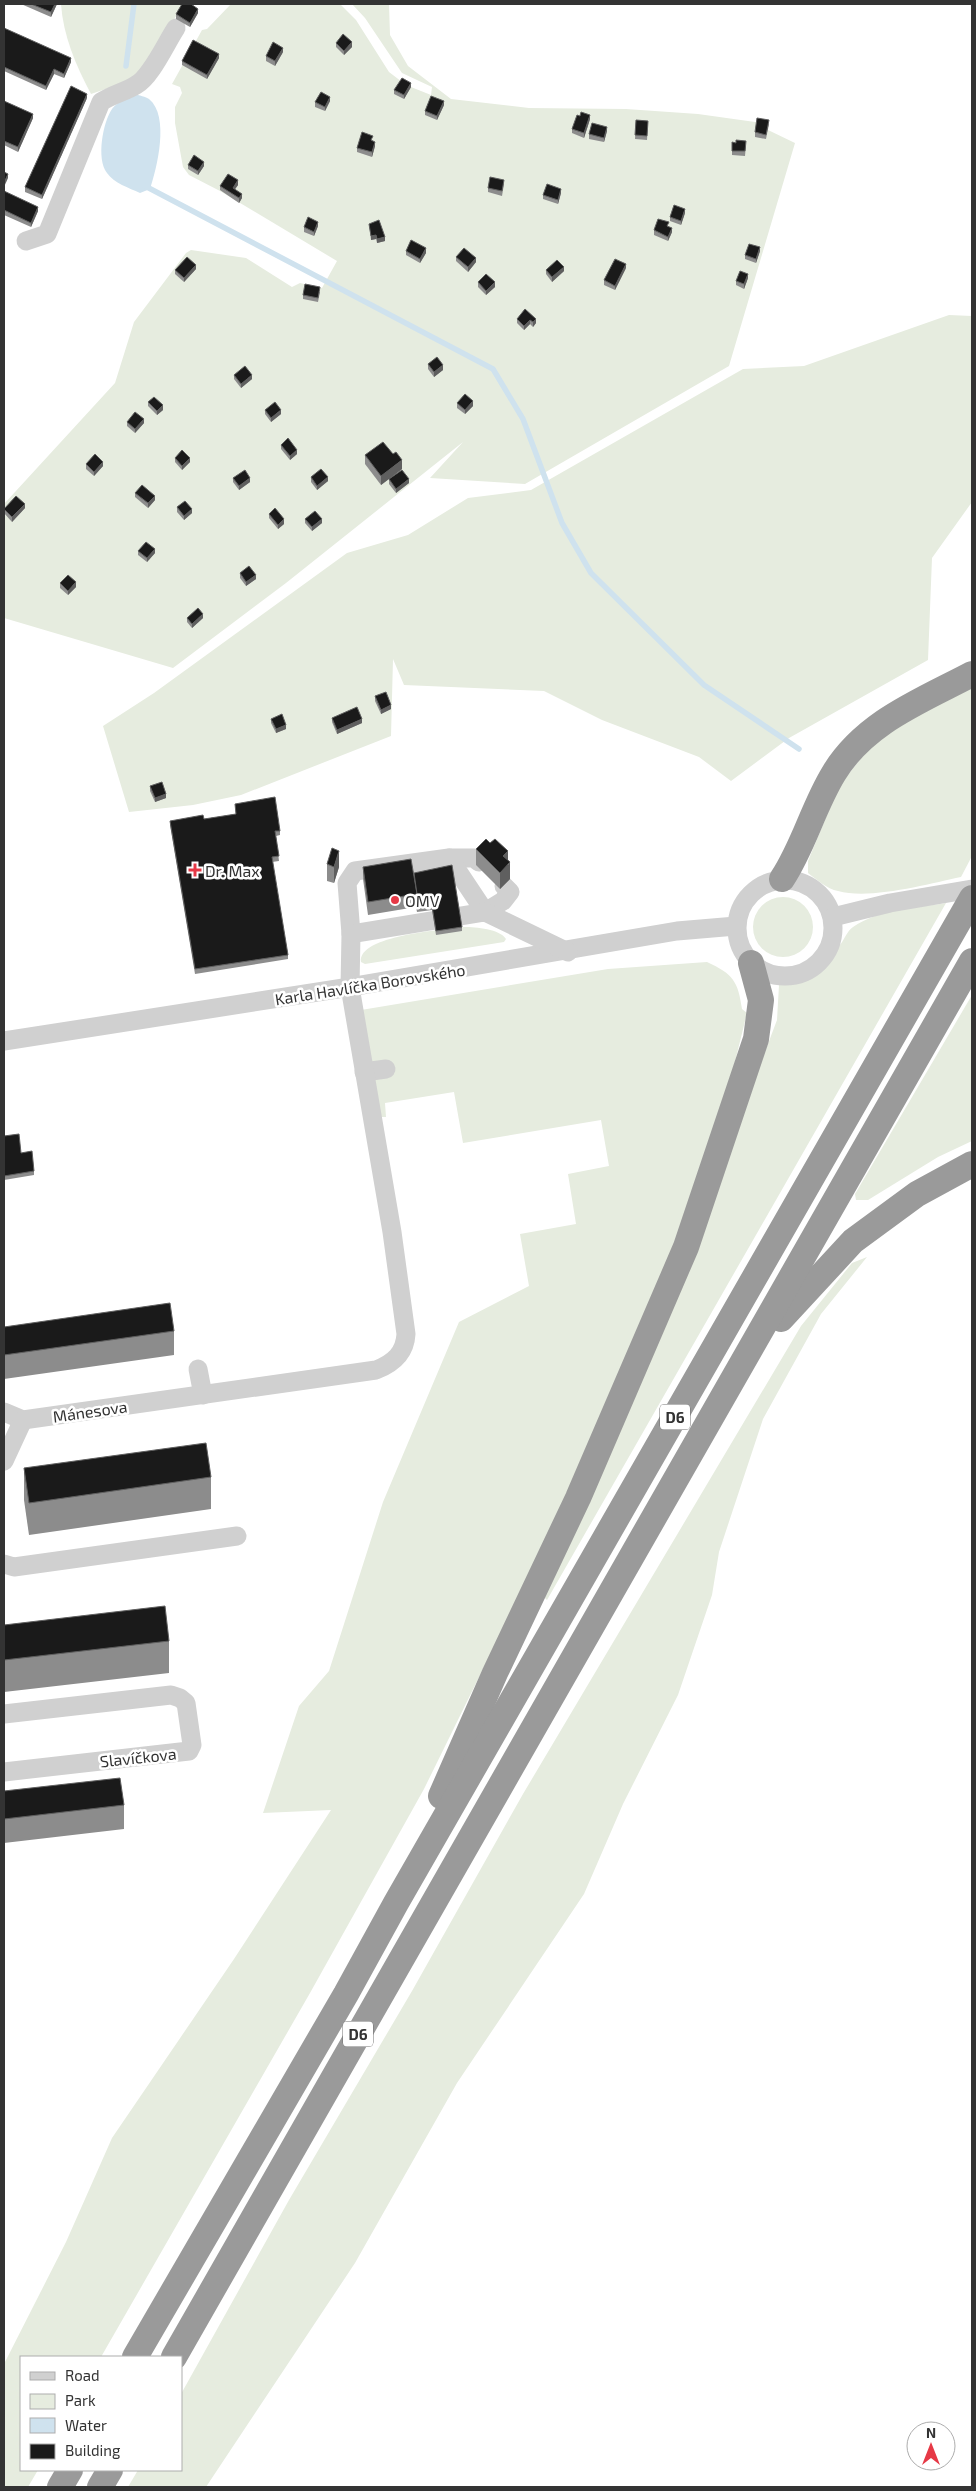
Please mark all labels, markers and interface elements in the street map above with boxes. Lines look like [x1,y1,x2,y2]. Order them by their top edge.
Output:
place label: Dr. Max [205,861,260,880]
marker: Dr. Max [189,864,201,876]
place label: OMV [405,891,440,910]
marker: OMV [389,894,401,906]
street label: Karla Havlíčka Borovského [273,960,467,1008]
street label: Mánesova [52,1396,128,1426]
road number: D6 [660,1404,690,1430]
street label: Slavíčkova [99,1744,177,1770]
road number: D6 [343,2022,373,2046]
legend [20,2356,182,2471]
text: Road [65,2366,100,2384]
text: Park [65,2391,96,2409]
text: Water [65,2416,107,2434]
north arrow [906,2421,956,2471]
text: N [926,2424,936,2441]
text: Building [65,2441,121,2459]

